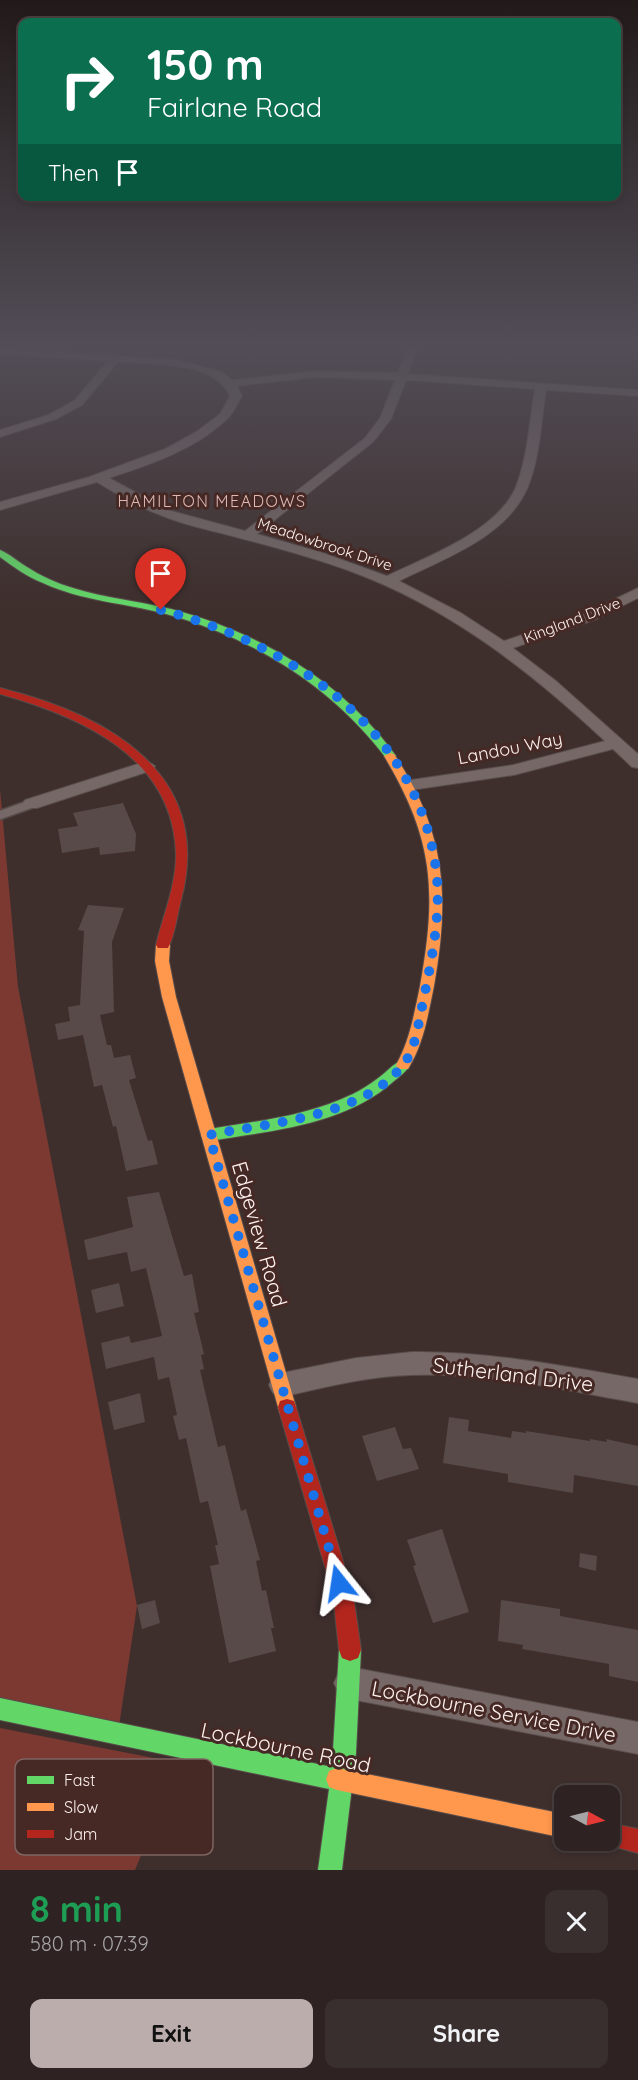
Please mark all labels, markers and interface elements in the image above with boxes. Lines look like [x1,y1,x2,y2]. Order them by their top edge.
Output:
text: 150 m [147,38,264,91]
icon: right [48,42,126,120]
text: Fairlane Road [147,90,322,124]
icon: arrive [111,156,144,189]
text: Then [48,159,99,187]
district label: HAMILTON MEADOWS [118,491,306,511]
street label: Meadowbrook Drive [255,513,395,575]
pin [135,548,186,610]
icon: arrive [144,557,177,590]
street label: Kingland Drive [521,593,623,647]
street label: Landou Way [456,727,564,769]
street label: Edgeview Road [227,1158,293,1310]
street label: Sutherland Drive [431,1351,595,1397]
position arrow [307,1551,371,1615]
street label: Lockbourne Service Drive [370,1675,618,1747]
street label: Lockbourne Road [199,1716,373,1778]
legend [15,1759,213,1855]
text: Fast [64,1770,95,1790]
north arrow [554,1785,620,1851]
map controls [554,1785,620,1851]
text: Slow [64,1797,98,1817]
text: Jam [64,1824,97,1844]
text: 8 min [30,1886,123,1931]
button: close [545,1890,608,1953]
text: 580 m · 07:39 [30,1931,149,1956]
button: Exit [30,1999,313,2068]
button: Share [325,1999,608,2068]

